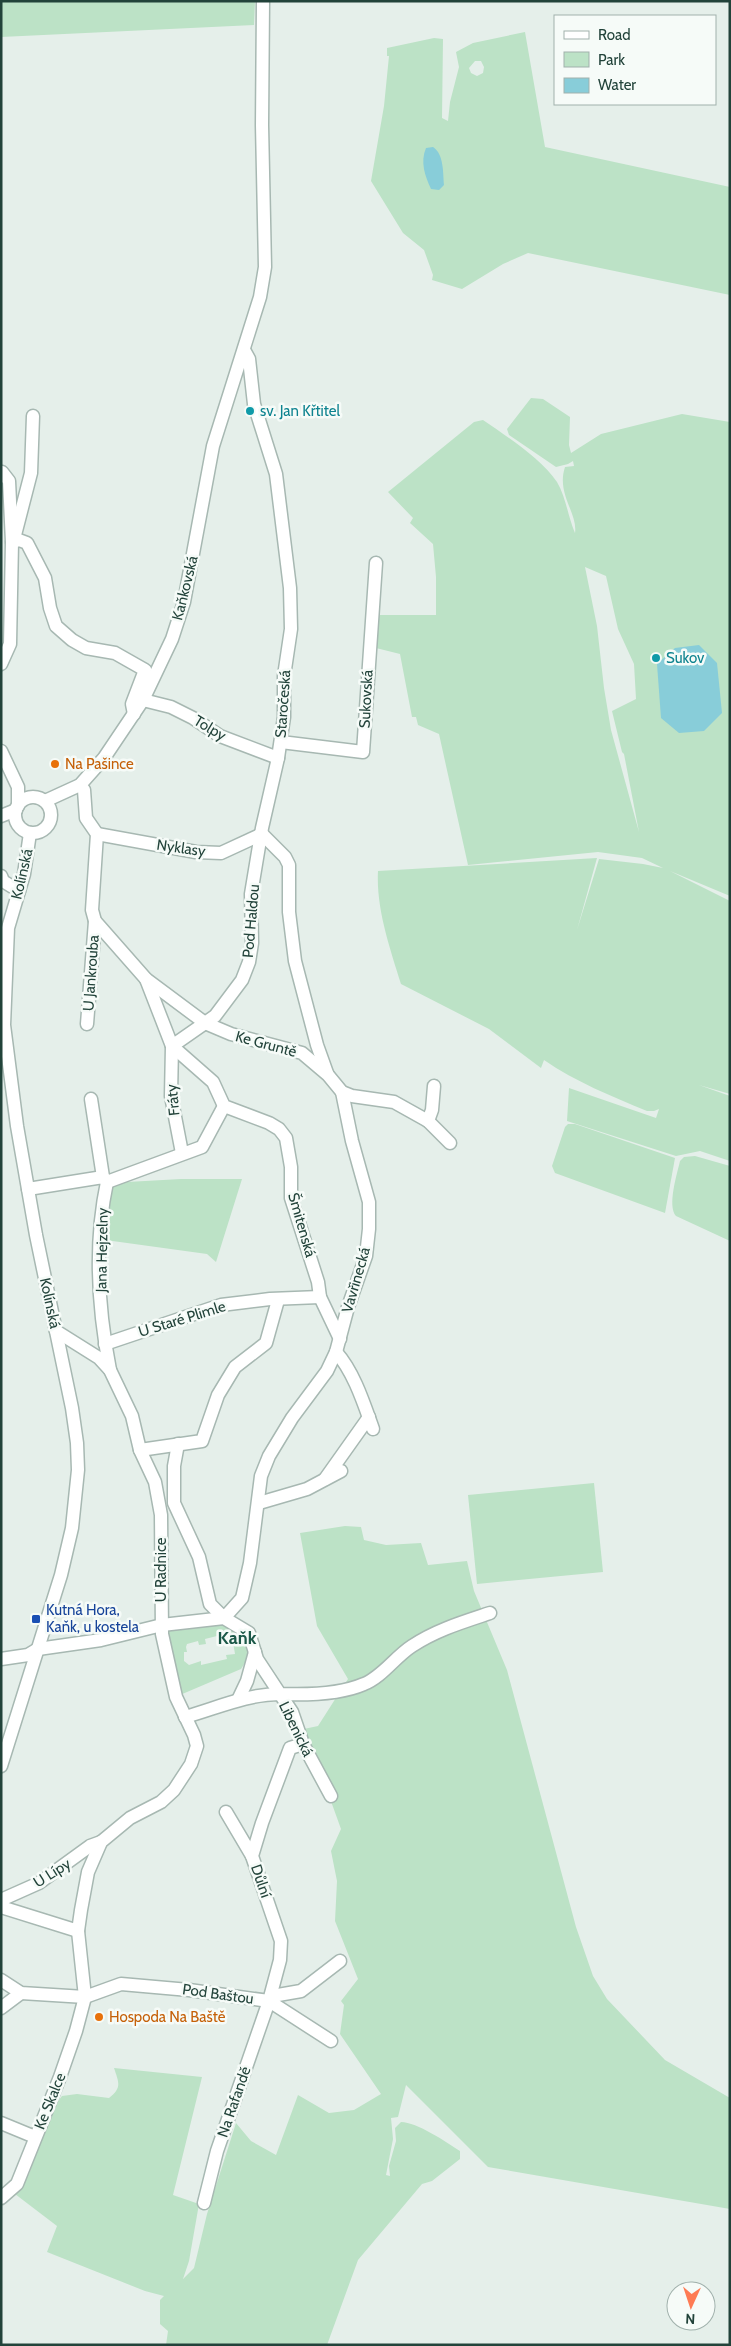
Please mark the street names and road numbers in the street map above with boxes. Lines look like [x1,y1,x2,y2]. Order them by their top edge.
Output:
street label: Kaňkovská [168,553,202,622]
street label: Staročeská [272,669,294,739]
street label: Sukovská [355,669,377,729]
street label: Tolpy [191,711,230,745]
street label: Nyklasy [155,836,207,860]
street label: Kolínská [7,846,37,901]
street label: Pod Haldou [239,883,263,959]
street label: U Jankrouba [79,933,103,1012]
street label: Ke Gruntě [233,1027,299,1061]
street label: Fráty [162,1083,184,1117]
street label: Šmitenská [284,1190,321,1260]
street label: Jana Hejzelny [92,1207,112,1294]
street label: Vavřinecká [338,1244,374,1315]
street label: Kolínská [36,1276,64,1331]
street label: U Staré Plimle [136,1297,228,1341]
street label: U Radnice [152,1537,170,1602]
street label: Libenická [275,1699,317,1760]
street label: U Lípy [30,1854,74,1891]
street label: Důlní [247,1862,275,1900]
street label: Pod Baštou [181,1980,255,2008]
street label: Na Rafandě [214,2064,255,2140]
street label: Ke Skalce [31,2070,70,2132]

